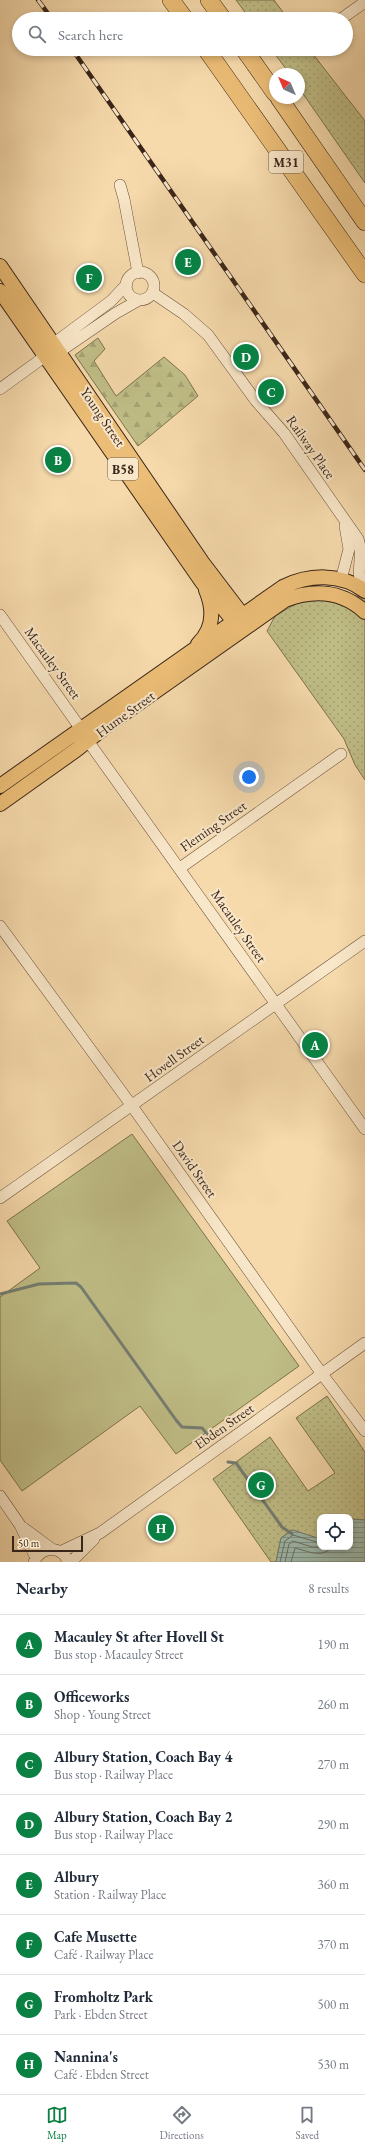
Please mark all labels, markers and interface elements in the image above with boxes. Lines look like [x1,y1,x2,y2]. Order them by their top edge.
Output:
search box [12,12,353,56]
icon: search [26,23,48,45]
text: Search here [58,25,123,44]
north arrow [269,68,305,104]
road number: M31 [269,151,303,173]
pin: E [175,247,201,277]
pin: F [76,263,102,293]
pin: D [233,342,259,372]
pin: C [258,377,284,407]
street label: Young Street [77,384,130,451]
street label: Railway Place [282,412,340,483]
pin: B [45,445,71,475]
road number: B58 [108,458,138,480]
street label: Macauley Street [21,623,86,703]
street label: Hume Street [92,686,159,741]
your location [239,767,259,787]
street label: Fleming Street [176,796,250,856]
street label: Macauley Street [207,886,271,966]
street label: Hovell Street [141,1030,208,1086]
pin: A [302,1030,328,1060]
street label: David Street [169,1137,222,1202]
street label: Ebden Street [191,1399,258,1453]
pin: G [248,1470,274,1500]
pin: H [148,1513,174,1543]
map controls [317,1514,353,1550]
button: locate [317,1514,353,1550]
scale bar [12,1534,83,1553]
text: 50 m [18,1536,39,1550]
text: Nearby [16,1577,68,1599]
text: 8 results [308,1580,349,1597]
text: Macauley St after Hovell St [54,1627,224,1646]
text: A [24,1636,34,1653]
text: 190 m [318,1636,349,1653]
text: Bus stop · Macauley Street [54,1646,183,1663]
text: Officeworks [54,1687,129,1706]
text: B [25,1696,33,1713]
text: 260 m [318,1696,349,1713]
text: Shop · Young Street [54,1706,151,1723]
text: Albury Station, Coach Bay 4 [54,1747,232,1766]
text: C [24,1756,34,1773]
text: 270 m [318,1756,349,1773]
text: Bus stop · Railway Place [54,1766,173,1783]
text: Albury Station, Coach Bay 2 [54,1807,232,1826]
text: D [24,1816,34,1833]
text: 290 m [318,1816,349,1833]
text: Bus stop · Railway Place [54,1826,173,1843]
text: Albury [54,1867,99,1886]
text: E [25,1876,33,1893]
text: 360 m [318,1876,349,1893]
text: Station · Railway Place [54,1886,166,1903]
text: Cafe Musette [54,1927,137,1946]
text: F [25,1936,33,1953]
text: 370 m [318,1936,349,1953]
text: Café · Railway Place [54,1946,154,1963]
text: Fromholtz Park [54,1987,153,2006]
text: G [24,1996,34,2013]
text: 500 m [318,1996,349,2013]
text: Park · Ebden Street [54,2006,148,2023]
text: Nannina's [54,2047,118,2066]
text: H [24,2056,34,2073]
text: 530 m [318,2056,349,2073]
text: Café · Ebden Street [54,2066,149,2083]
tab: Map [46,2104,68,2142]
tab: Directions [160,2104,204,2142]
tab: Saved [296,2104,319,2142]

